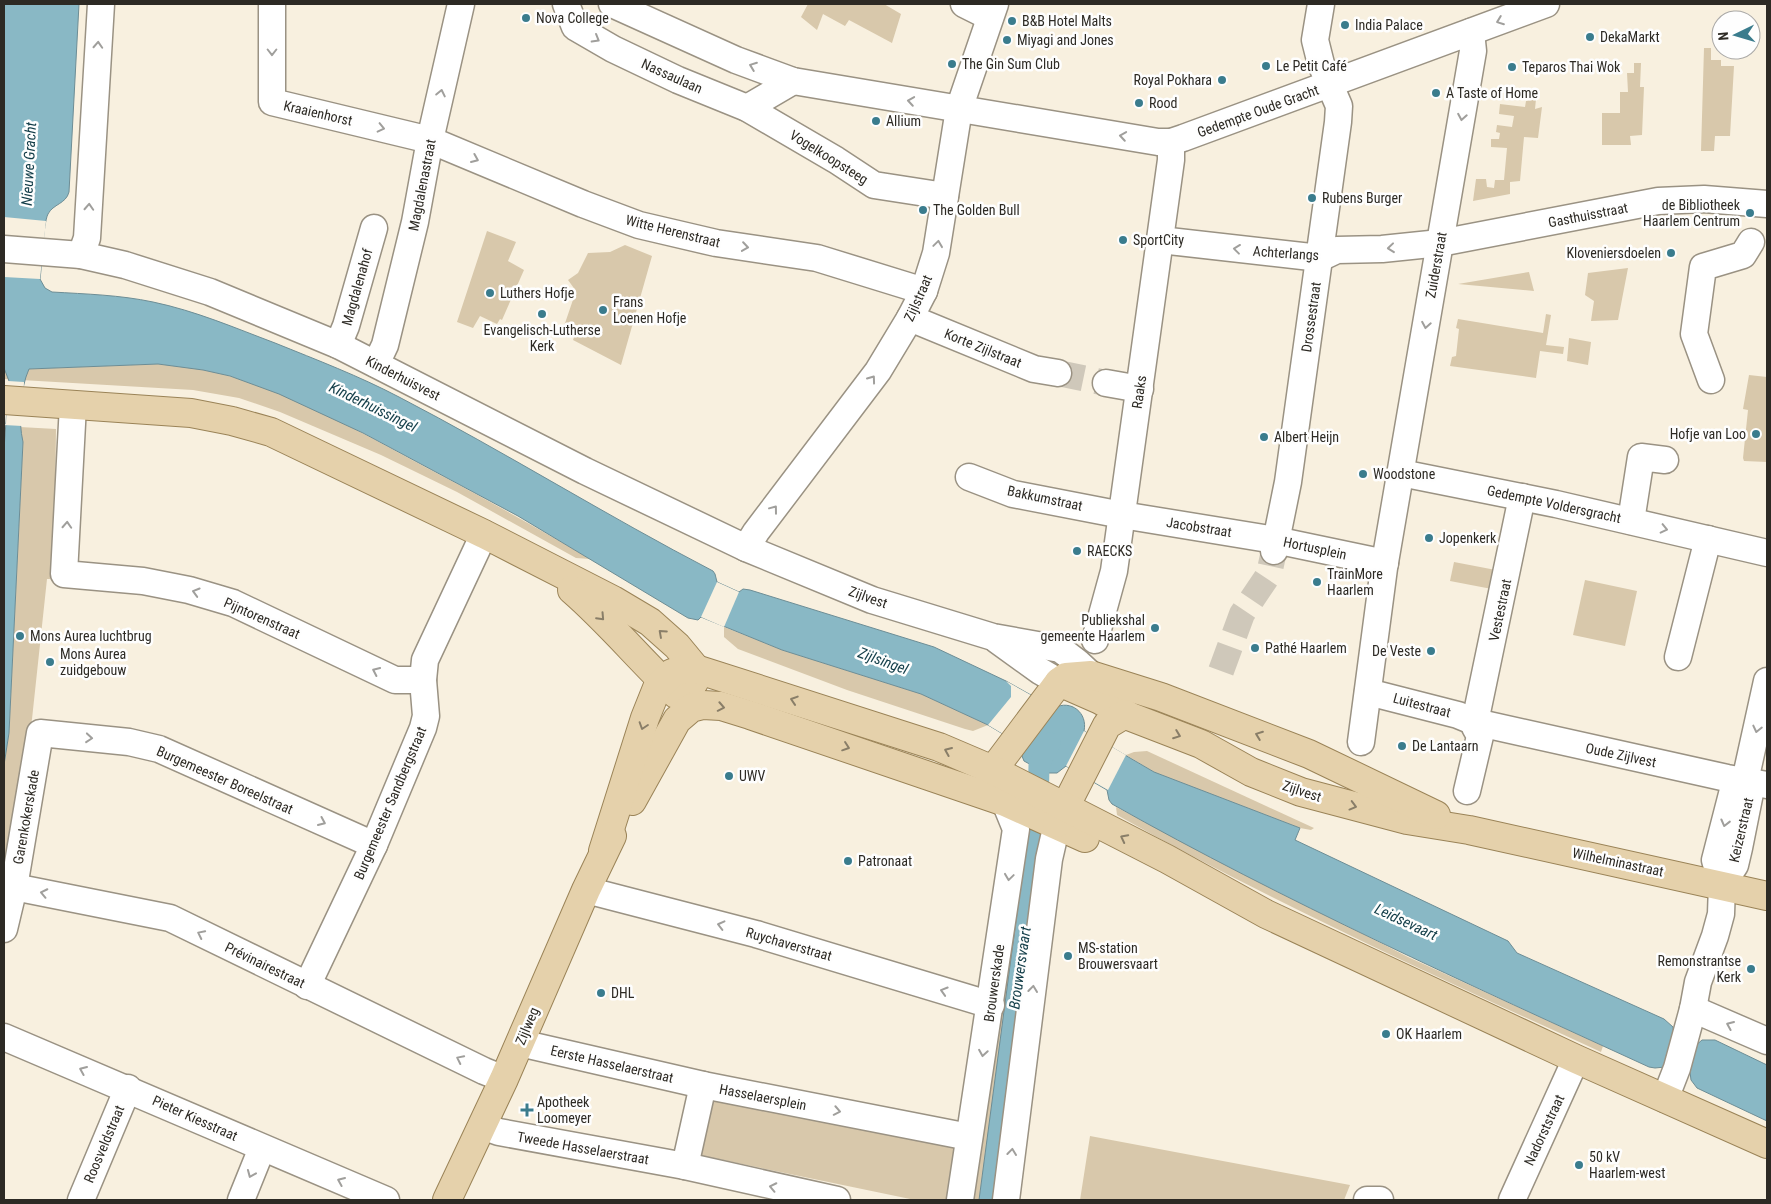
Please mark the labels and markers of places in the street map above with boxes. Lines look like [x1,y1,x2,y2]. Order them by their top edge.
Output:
place label: Nova College [536,10,609,26]
marker: Nova College [520,12,532,24]
place label: B&B Hotel Malts [1022,13,1112,29]
marker: B&B Hotel Malts [1006,15,1018,27]
place label: India Palace [1355,17,1423,33]
marker: India Palace [1339,19,1351,31]
place label: DekaMarkt [1600,29,1660,45]
marker: DekaMarkt [1584,31,1596,43]
place label: Miyagi and Jones [1017,32,1114,48]
marker: Miyagi and Jones [1001,34,1013,46]
place label: The Gin Sum Club [962,56,1060,72]
marker: The Gin Sum Club [946,58,958,70]
place label: Le Petit Café [1276,58,1347,74]
place label: Teparos Thai Wok [1522,59,1621,75]
marker: Le Petit Café [1260,60,1272,72]
marker: Teparos Thai Wok [1506,61,1518,73]
place label: Royal Pokhara [1134,72,1212,88]
marker: Royal Pokhara [1216,74,1228,86]
place label: A Taste of Home [1446,85,1538,101]
marker: A Taste of Home [1430,87,1442,99]
place label: Rood [1149,95,1177,111]
marker: Rood [1133,97,1145,109]
place label: Allium [886,113,921,129]
marker: Allium [870,115,882,127]
place label: Rubens Burger [1322,190,1402,206]
marker: Rubens Burger [1306,192,1318,204]
place label: de Bibliotheek Haarlem Centrum [1643,197,1741,229]
place label: The Golden Bull [933,202,1020,218]
marker: The Golden Bull [917,204,929,216]
marker: de Bibliotheek Haarlem Centrum [1744,207,1756,219]
place label: SportCity [1133,232,1184,248]
marker: SportCity [1117,234,1129,246]
place label: Kloveniersdoelen [1566,245,1661,261]
marker: Kloveniersdoelen [1665,247,1677,259]
place label: Luthers Hofje [500,285,575,301]
marker: Luthers Hofje [484,287,496,299]
place label: Frans Loenen Hofje [613,294,687,326]
marker: Frans Loenen Hofje [597,304,609,316]
marker: Evangelisch-Lutherse Kerk [536,308,548,320]
place label: Evangelisch-Lutherse Kerk [484,322,601,354]
place label: Hofje van Loo [1670,426,1746,442]
marker: Hofje van Loo [1750,428,1762,440]
place label: Albert Heijn [1274,429,1339,445]
marker: Albert Heijn [1258,431,1270,443]
place label: Woodstone [1373,466,1436,482]
marker: Woodstone [1357,468,1369,480]
place label: Jopenkerk [1439,530,1497,546]
marker: Jopenkerk [1423,532,1435,544]
place label: RAECKS [1087,543,1132,559]
marker: RAECKS [1071,545,1083,557]
place label: TrainMore Haarlem [1327,566,1383,598]
marker: TrainMore Haarlem [1311,576,1323,588]
place label: Publiekshal gemeente Haarlem [1040,612,1145,644]
marker: Publiekshal gemeente Haarlem [1149,622,1161,634]
place label: Mons Aurea luchtbrug [30,628,152,644]
marker: Mons Aurea luchtbrug [14,630,26,642]
place label: Pathé Haarlem [1265,640,1347,656]
marker: Pathé Haarlem [1249,642,1261,654]
place label: De Veste [1372,643,1421,659]
marker: De Veste [1425,645,1437,657]
place label: Mons Aurea zuidgebouw [60,646,126,678]
marker: Mons Aurea zuidgebouw [44,656,56,668]
place label: De Lantaarn [1412,738,1479,754]
marker: De Lantaarn [1396,740,1408,752]
place label: UWV [739,768,766,784]
marker: UWV [723,770,735,782]
place label: Patronaat [858,853,912,869]
marker: Patronaat [842,855,854,867]
place label: MS-station Brouwersvaart [1078,940,1158,972]
marker: MS-station Brouwersvaart [1062,950,1074,962]
place label: Remonstrantse Kerk [1658,953,1742,985]
marker: Remonstrantse Kerk [1745,963,1757,975]
place label: DHL [611,985,635,1001]
marker: DHL [595,987,607,999]
place label: OK Haarlem [1396,1026,1462,1042]
marker: OK Haarlem [1380,1028,1392,1040]
place label: Apotheek Loomeyer [537,1094,591,1126]
marker: Apotheek Loomeyer [521,1104,533,1116]
place label: 50 kV Haarlem-west [1589,1149,1665,1181]
marker: 50 kV Haarlem-west [1573,1159,1585,1171]

